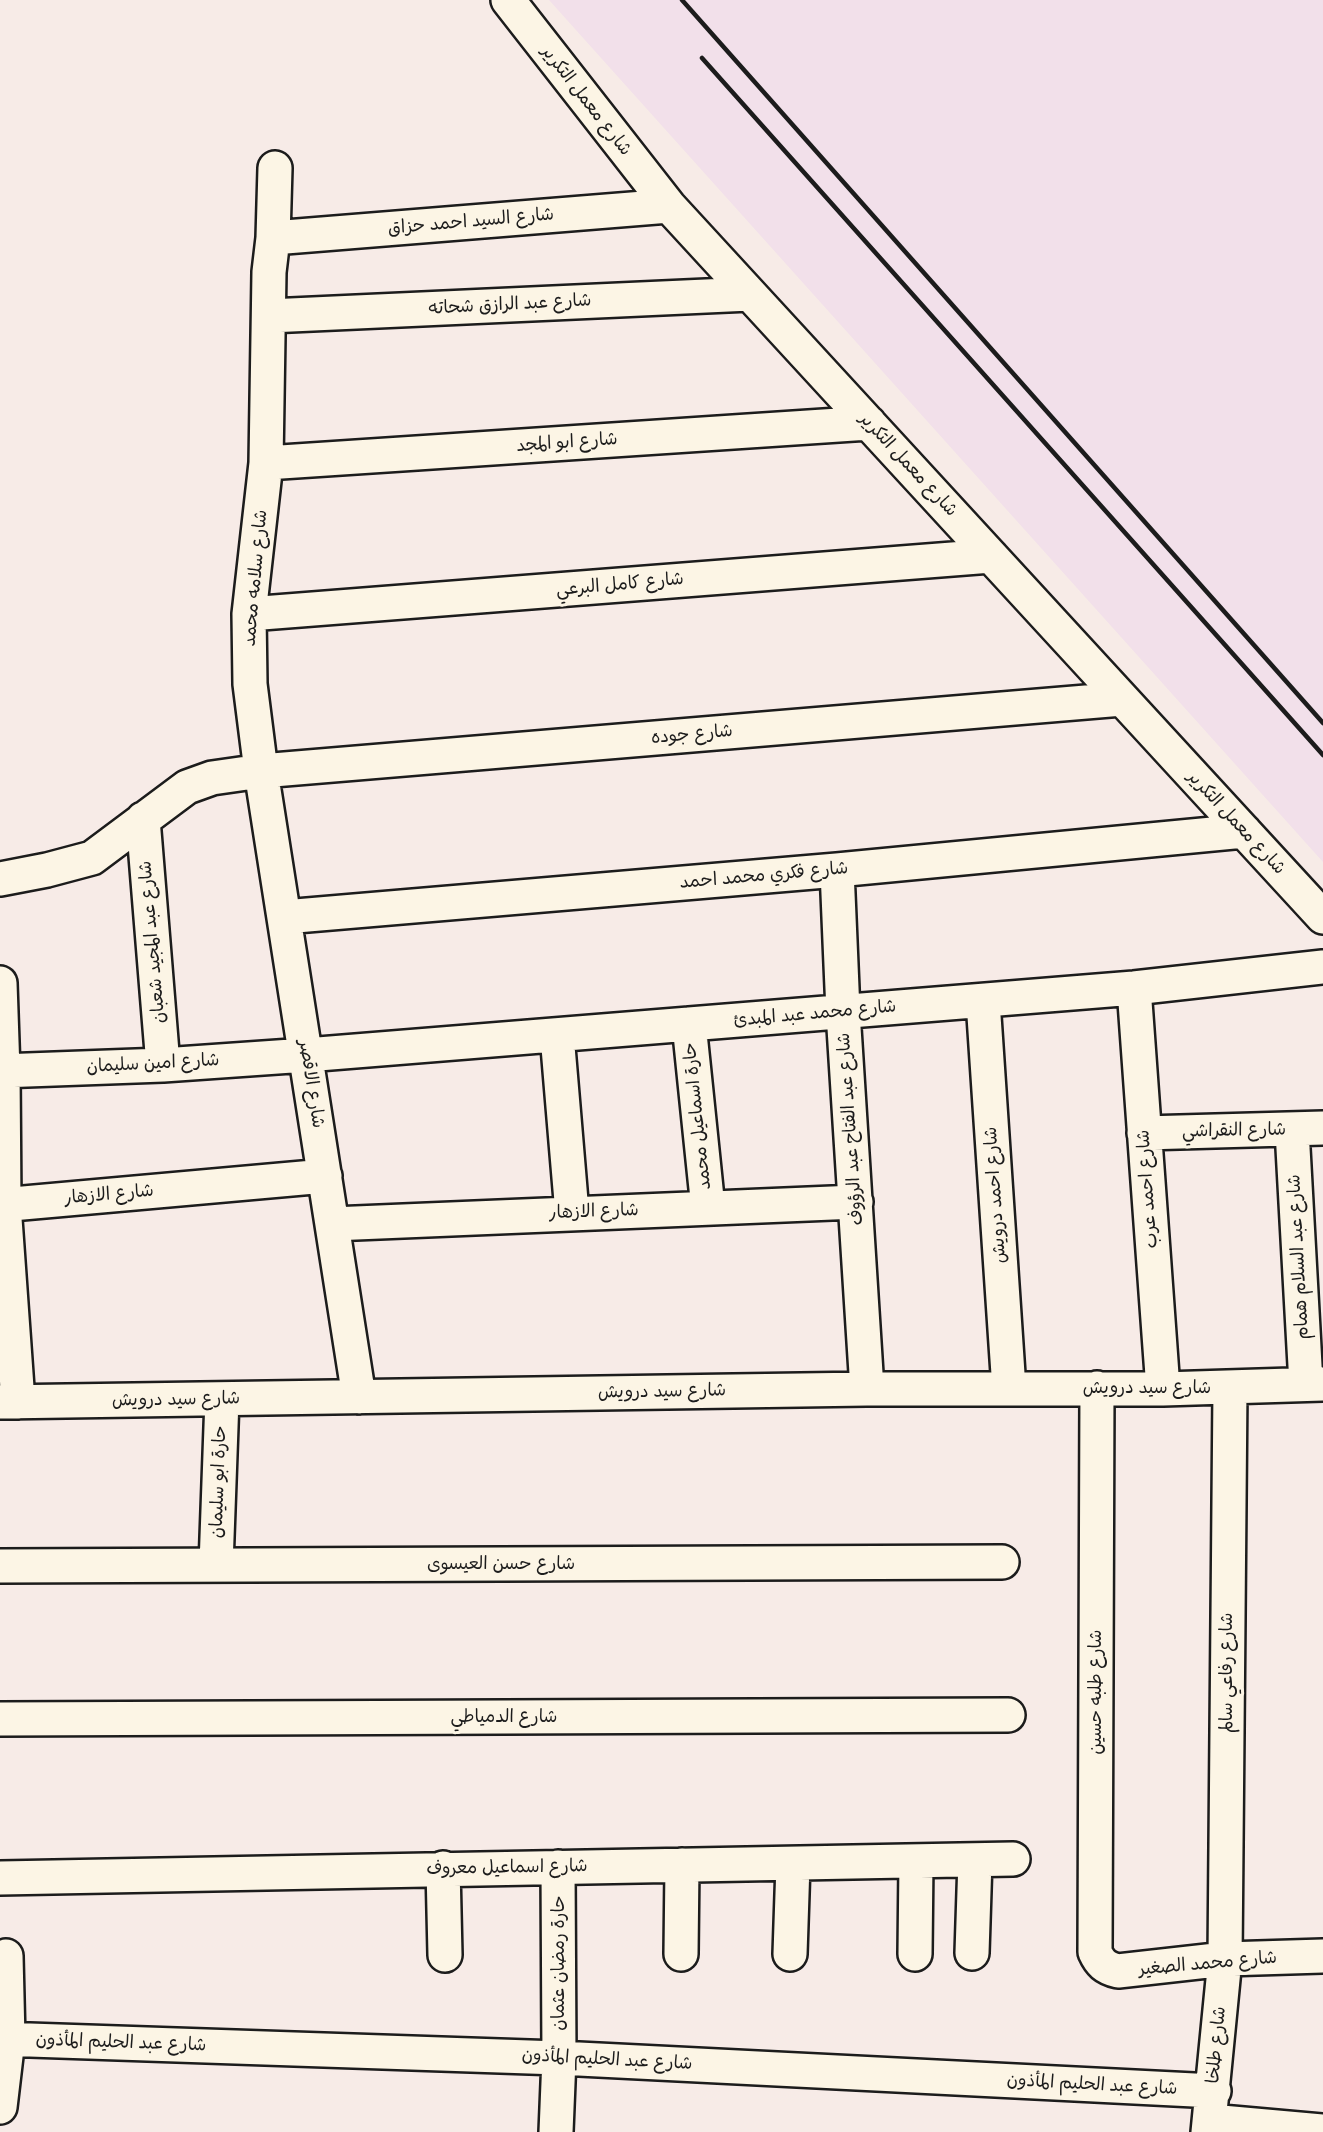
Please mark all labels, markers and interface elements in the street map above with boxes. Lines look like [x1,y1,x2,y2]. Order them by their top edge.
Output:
street label: شارع معمل التكرير [536,42,636,160]
street label: شارع السيد احمد حزاق [387,204,555,240]
street label: شارع عبد الرازق شحاته [428,290,592,320]
street label: شارع معمل التكرير [854,409,962,521]
street label: شارع ابو المجد [516,429,618,457]
street label: شارع سلامه محمد [239,509,273,647]
street label: شارع كامل البرعي [555,569,685,601]
street label: شارع جوده [650,721,734,749]
street label: شارع معمل التكرير [1182,767,1290,879]
street label: شارع فكري محمد احمد [679,858,849,894]
street label: شارع عبد المجيد شعبان [135,860,171,1024]
street label: شارع محمد عبد المبدئ [733,996,897,1032]
street label: شارع عبد الفتاح عبد الرؤوف [833,1032,869,1226]
street label: شارع الاقصر [293,1038,329,1130]
street label: حارة اسماعيل محمد [680,1041,716,1191]
street label: شارع امين سليمان [86,1050,220,1078]
street label: شارع النقراشي [1182,1119,1286,1143]
street label: شارع احمد درويش [980,1126,1012,1264]
street label: شارع احمد عرب [1133,1129,1163,1249]
street label: شارع عبد السلام همام [1284,1174,1314,1340]
street label: شارع الازهار [63,1180,155,1210]
street label: شارع الازهار [549,1200,639,1224]
street label: شارع سيد درويش [1083,1377,1211,1399]
street label: شارع سيد درويش [598,1380,726,1404]
street label: شارع سيد درويش [112,1388,240,1412]
street label: حارة ابو سليمان [206,1425,232,1539]
street label: شارع حسن العيسوى [427,1553,575,1575]
street label: شارع رفاعي سالم [1216,1613,1238,1733]
street label: شارع طلبه حسين [1085,1630,1107,1754]
street label: شارع الدمياطي [450,1706,558,1728]
street label: شارع اسماعيل معروف [426,1856,588,1880]
street label: حارة رمضان عثمان [548,1895,570,2031]
street label: شارع محمد الصغير [1138,1947,1278,1981]
street label: شارع طلخا [1203,2005,1231,2085]
street label: شارع عبد الحليم المأذون [35,2029,207,2057]
street label: شارع عبد الحليم المأذون [521,2045,693,2075]
street label: شارع عبد الحليم المأذون [1006,2070,1178,2100]

